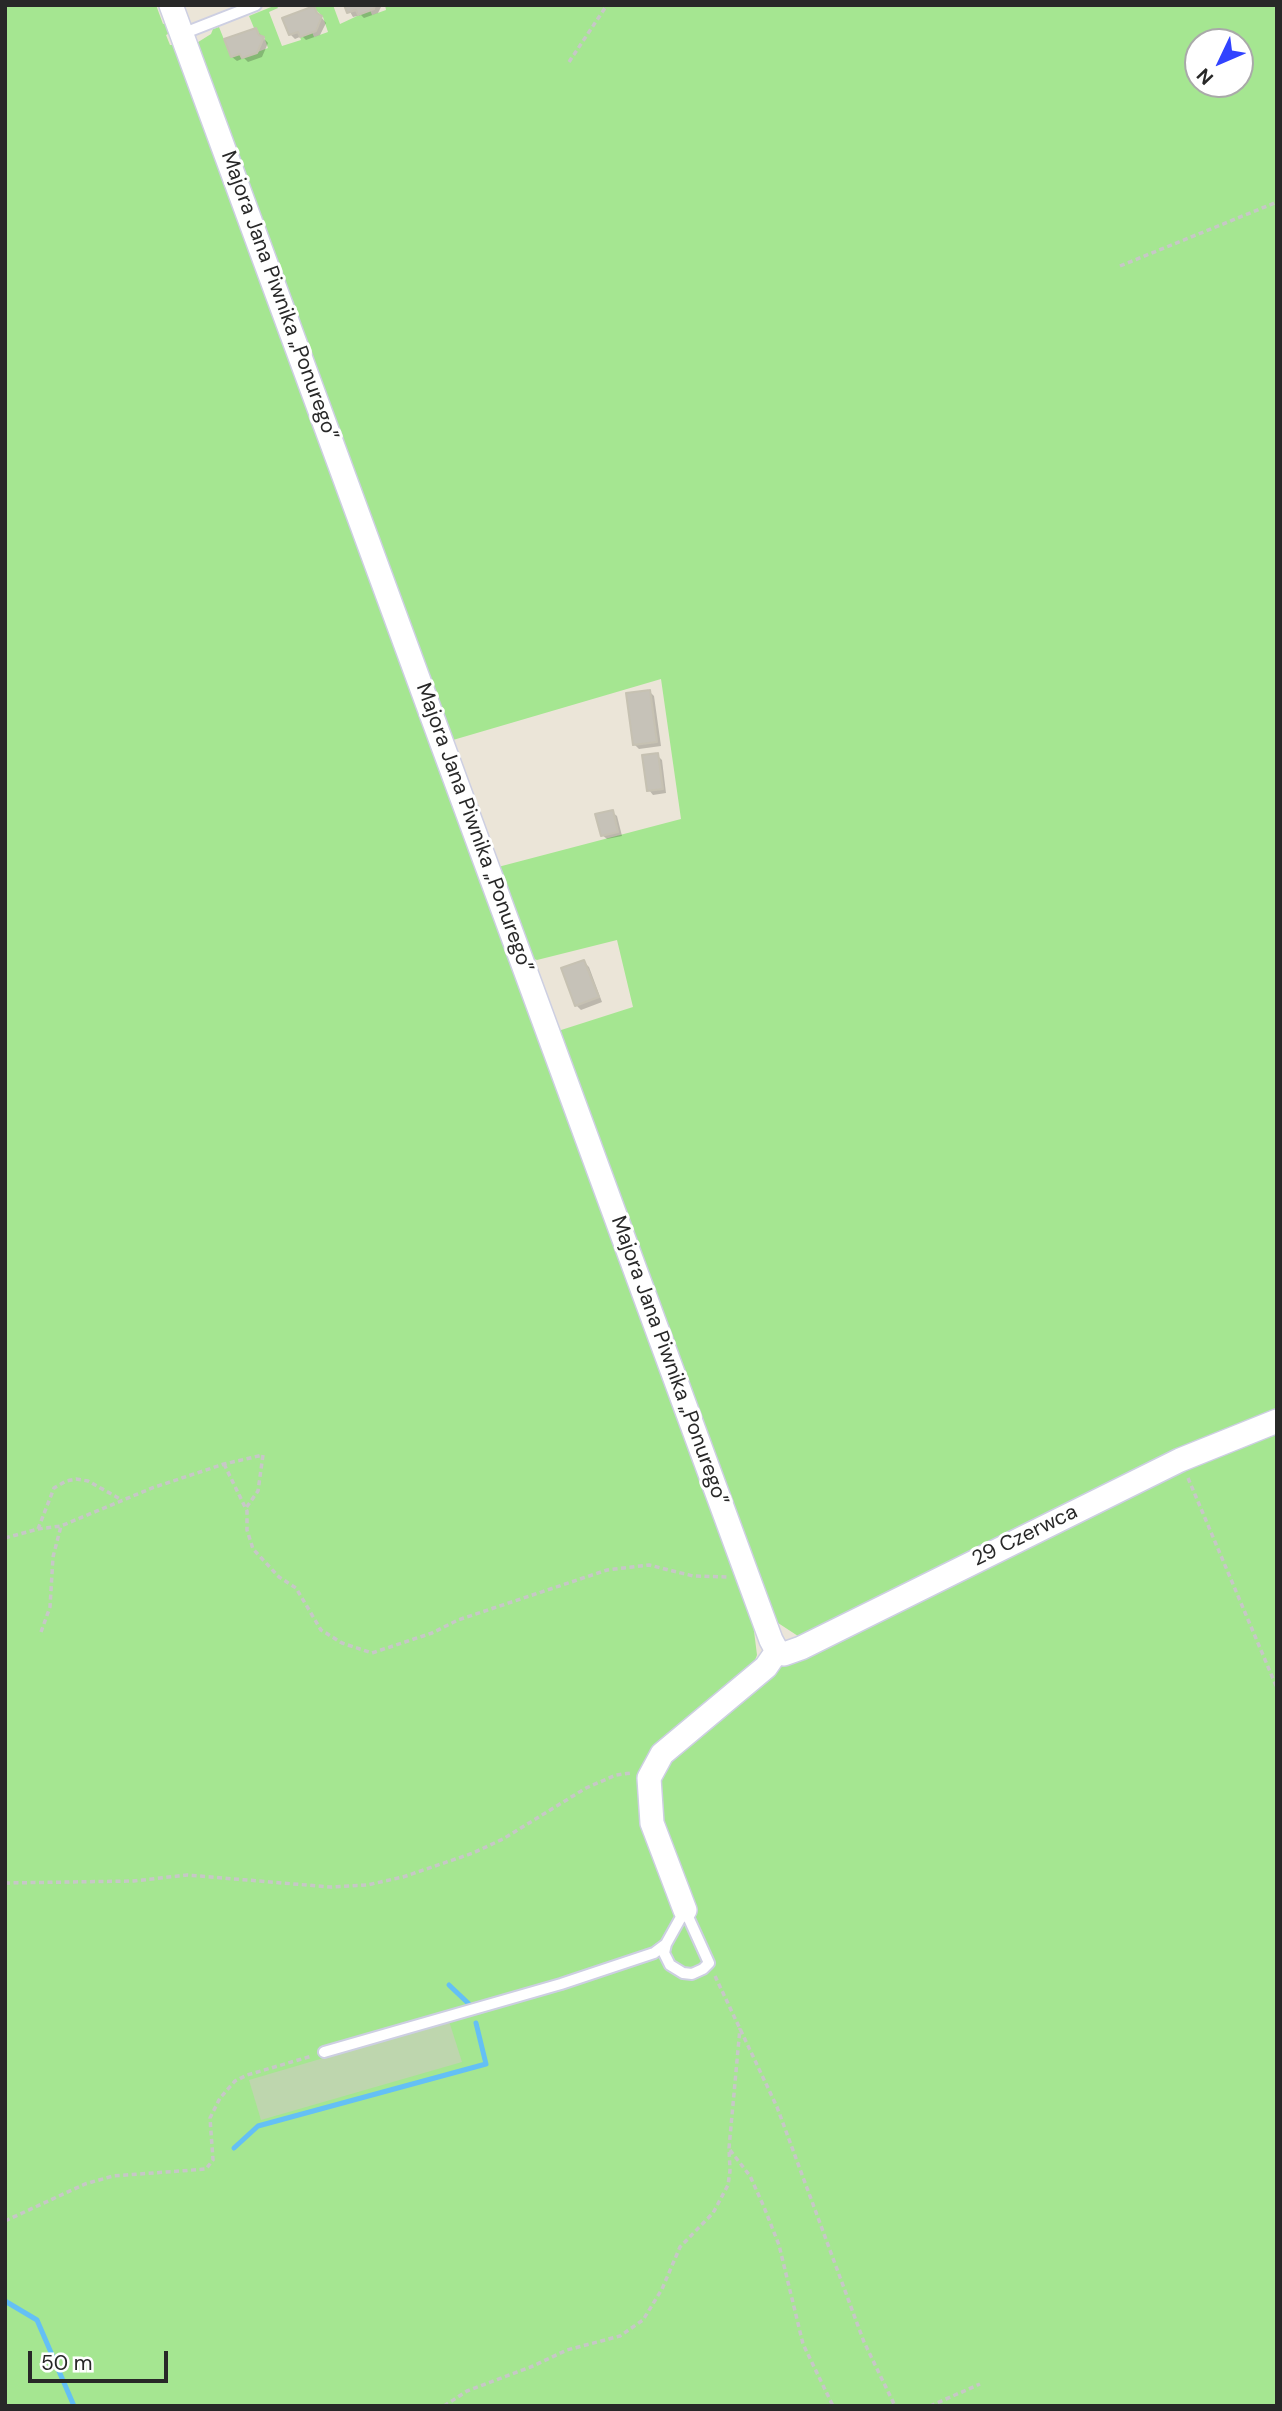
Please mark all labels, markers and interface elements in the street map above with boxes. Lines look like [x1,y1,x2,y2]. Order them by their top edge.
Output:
north arrow [1184,28,1254,98]
text: N [1191,63,1219,90]
street label: Majora Jana Piwnika „Ponurego” [215,148,343,444]
street label: Majora Jana Piwnika „Ponurego” [410,680,538,976]
street label: Majora Jana Piwnika „Ponurego” [605,1213,733,1509]
street label: 29 Czerwca [968,1500,1082,1572]
scale bar [32,2338,172,2382]
text: 50 m [41,2349,92,2377]

